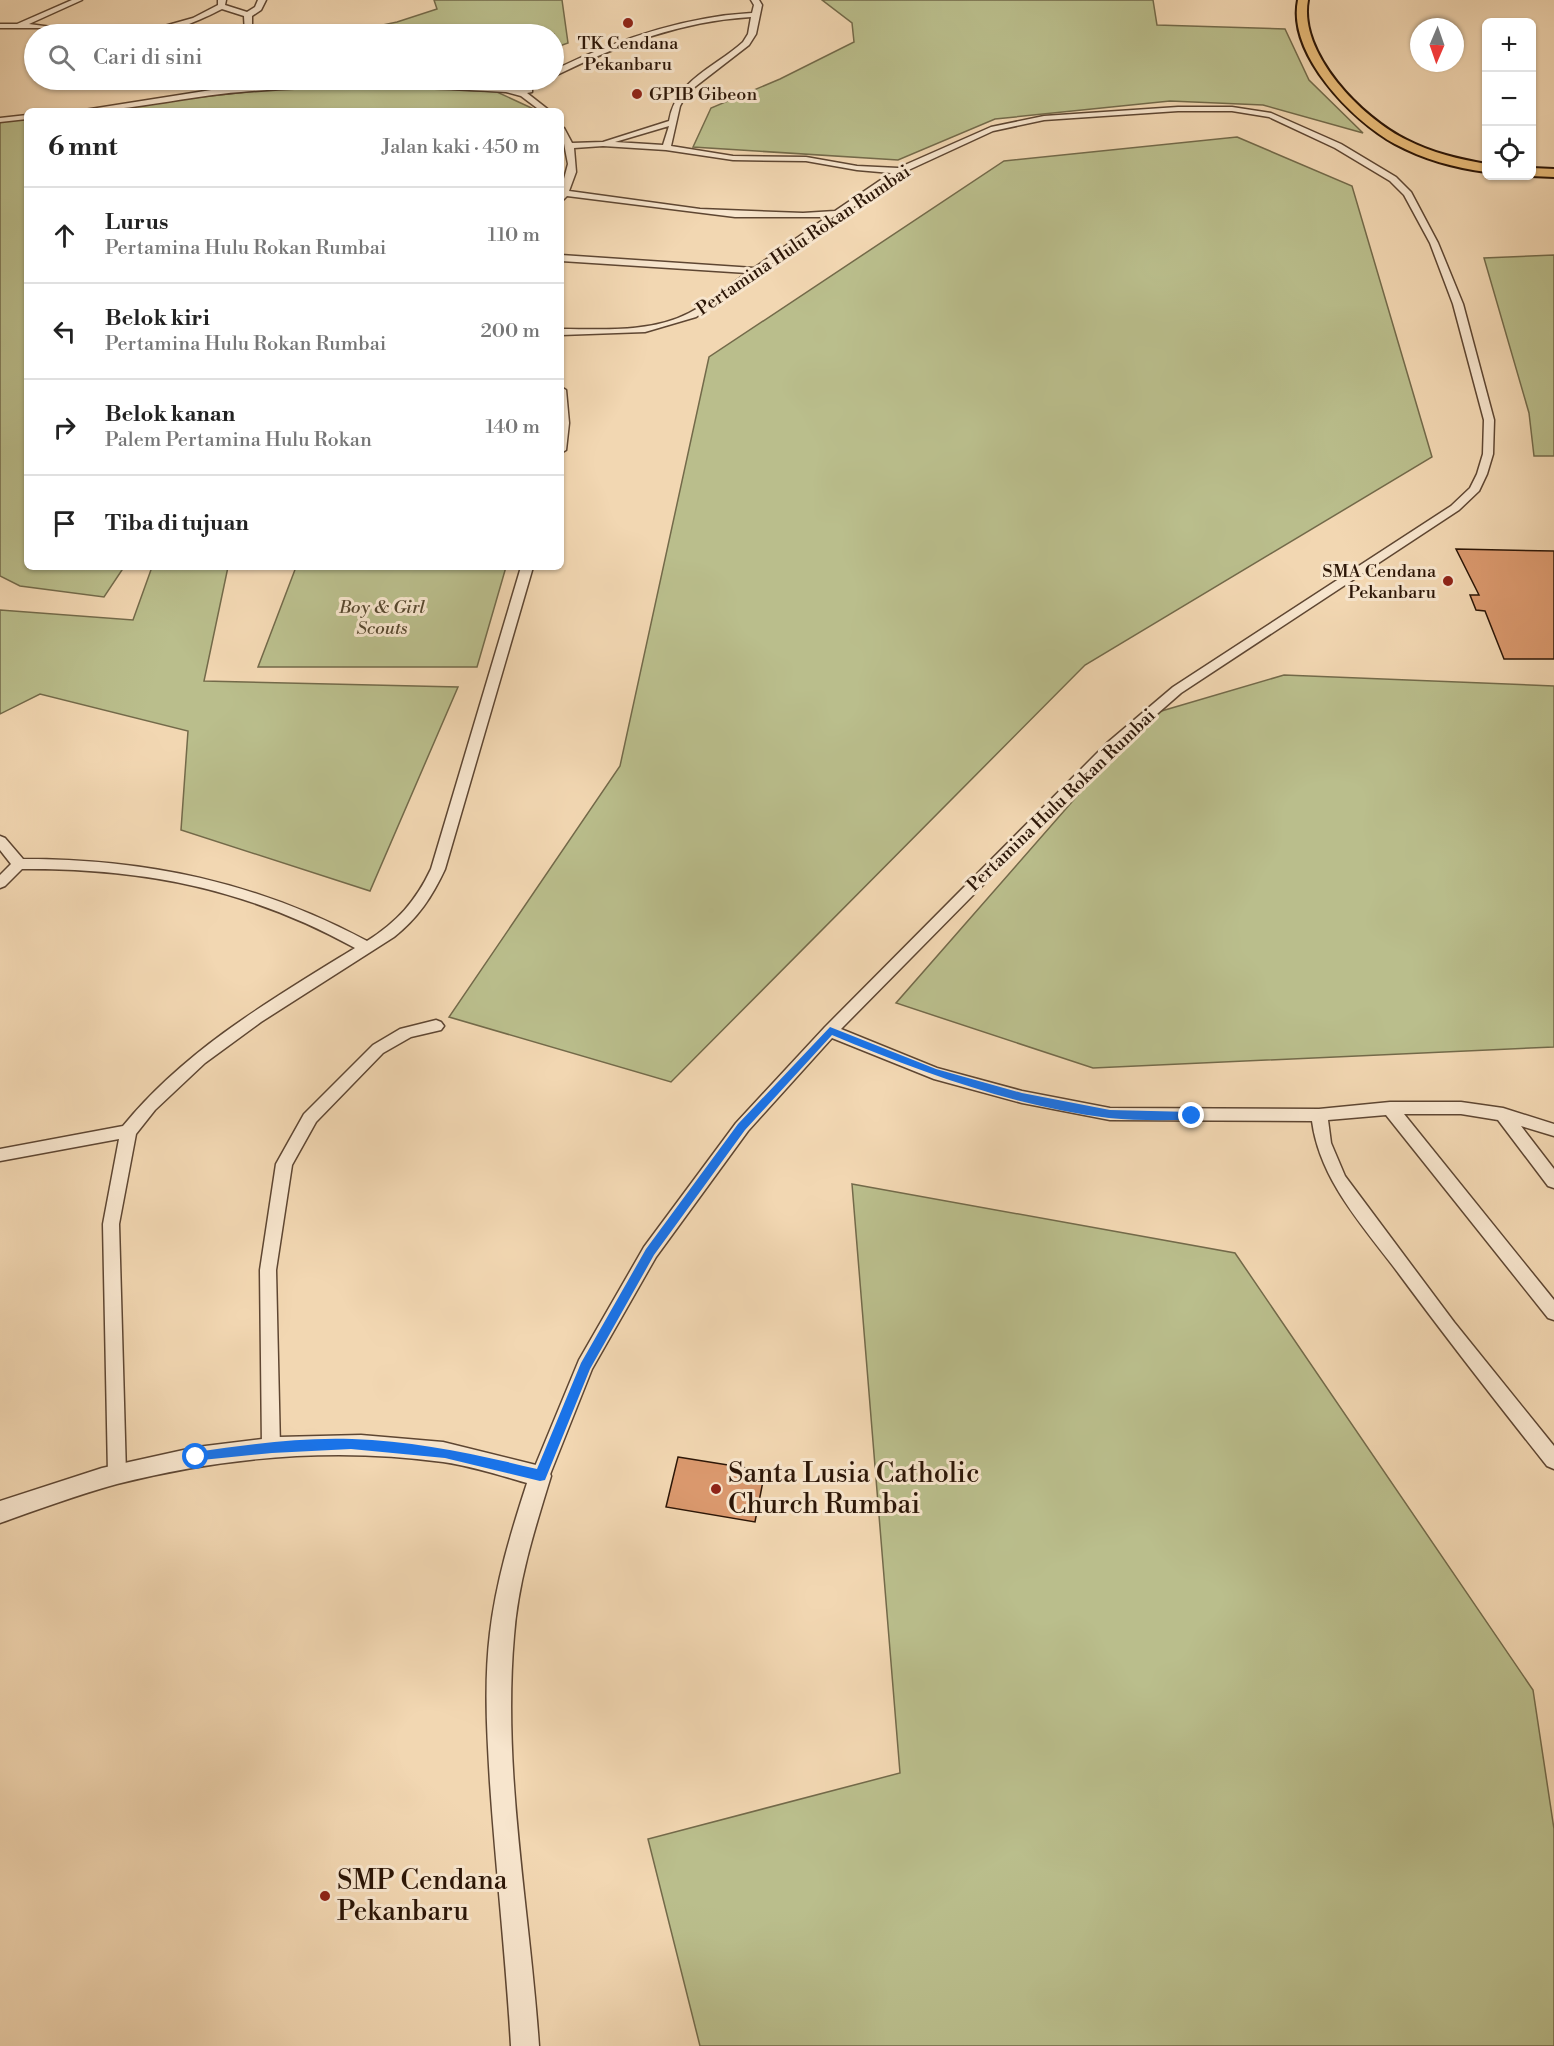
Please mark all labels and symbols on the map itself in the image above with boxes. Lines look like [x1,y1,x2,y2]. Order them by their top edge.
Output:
marker: TK Cendana Pekanbaru [621,16,635,30]
north arrow [1410,18,1464,72]
place label: TK Cendana Pekanbaru [578,32,679,76]
place label: GPIB Gibeon [649,83,757,106]
marker: GPIB Gibeon [630,87,644,101]
street label: Pertamina Hulu Rokan Rumbai [692,160,915,321]
place label: SMA Cendana Pekanbaru [1322,560,1437,604]
marker: SMA Cendana Pekanbaru [1441,574,1455,588]
park label: Boy & Girl Scouts [338,596,425,640]
street label: Pertamina Hulu Rokan Rumbai [962,704,1160,897]
route end [1178,1102,1204,1128]
route start [182,1443,208,1469]
place label: Santa Lusia Catholic Church Rumbai [728,1457,980,1522]
marker: Santa Lusia Catholic Church Rumbai [709,1482,723,1496]
place label: SMP Cendana Pekanbaru [337,1864,508,1929]
marker: SMP Cendana Pekanbaru [318,1889,332,1903]

